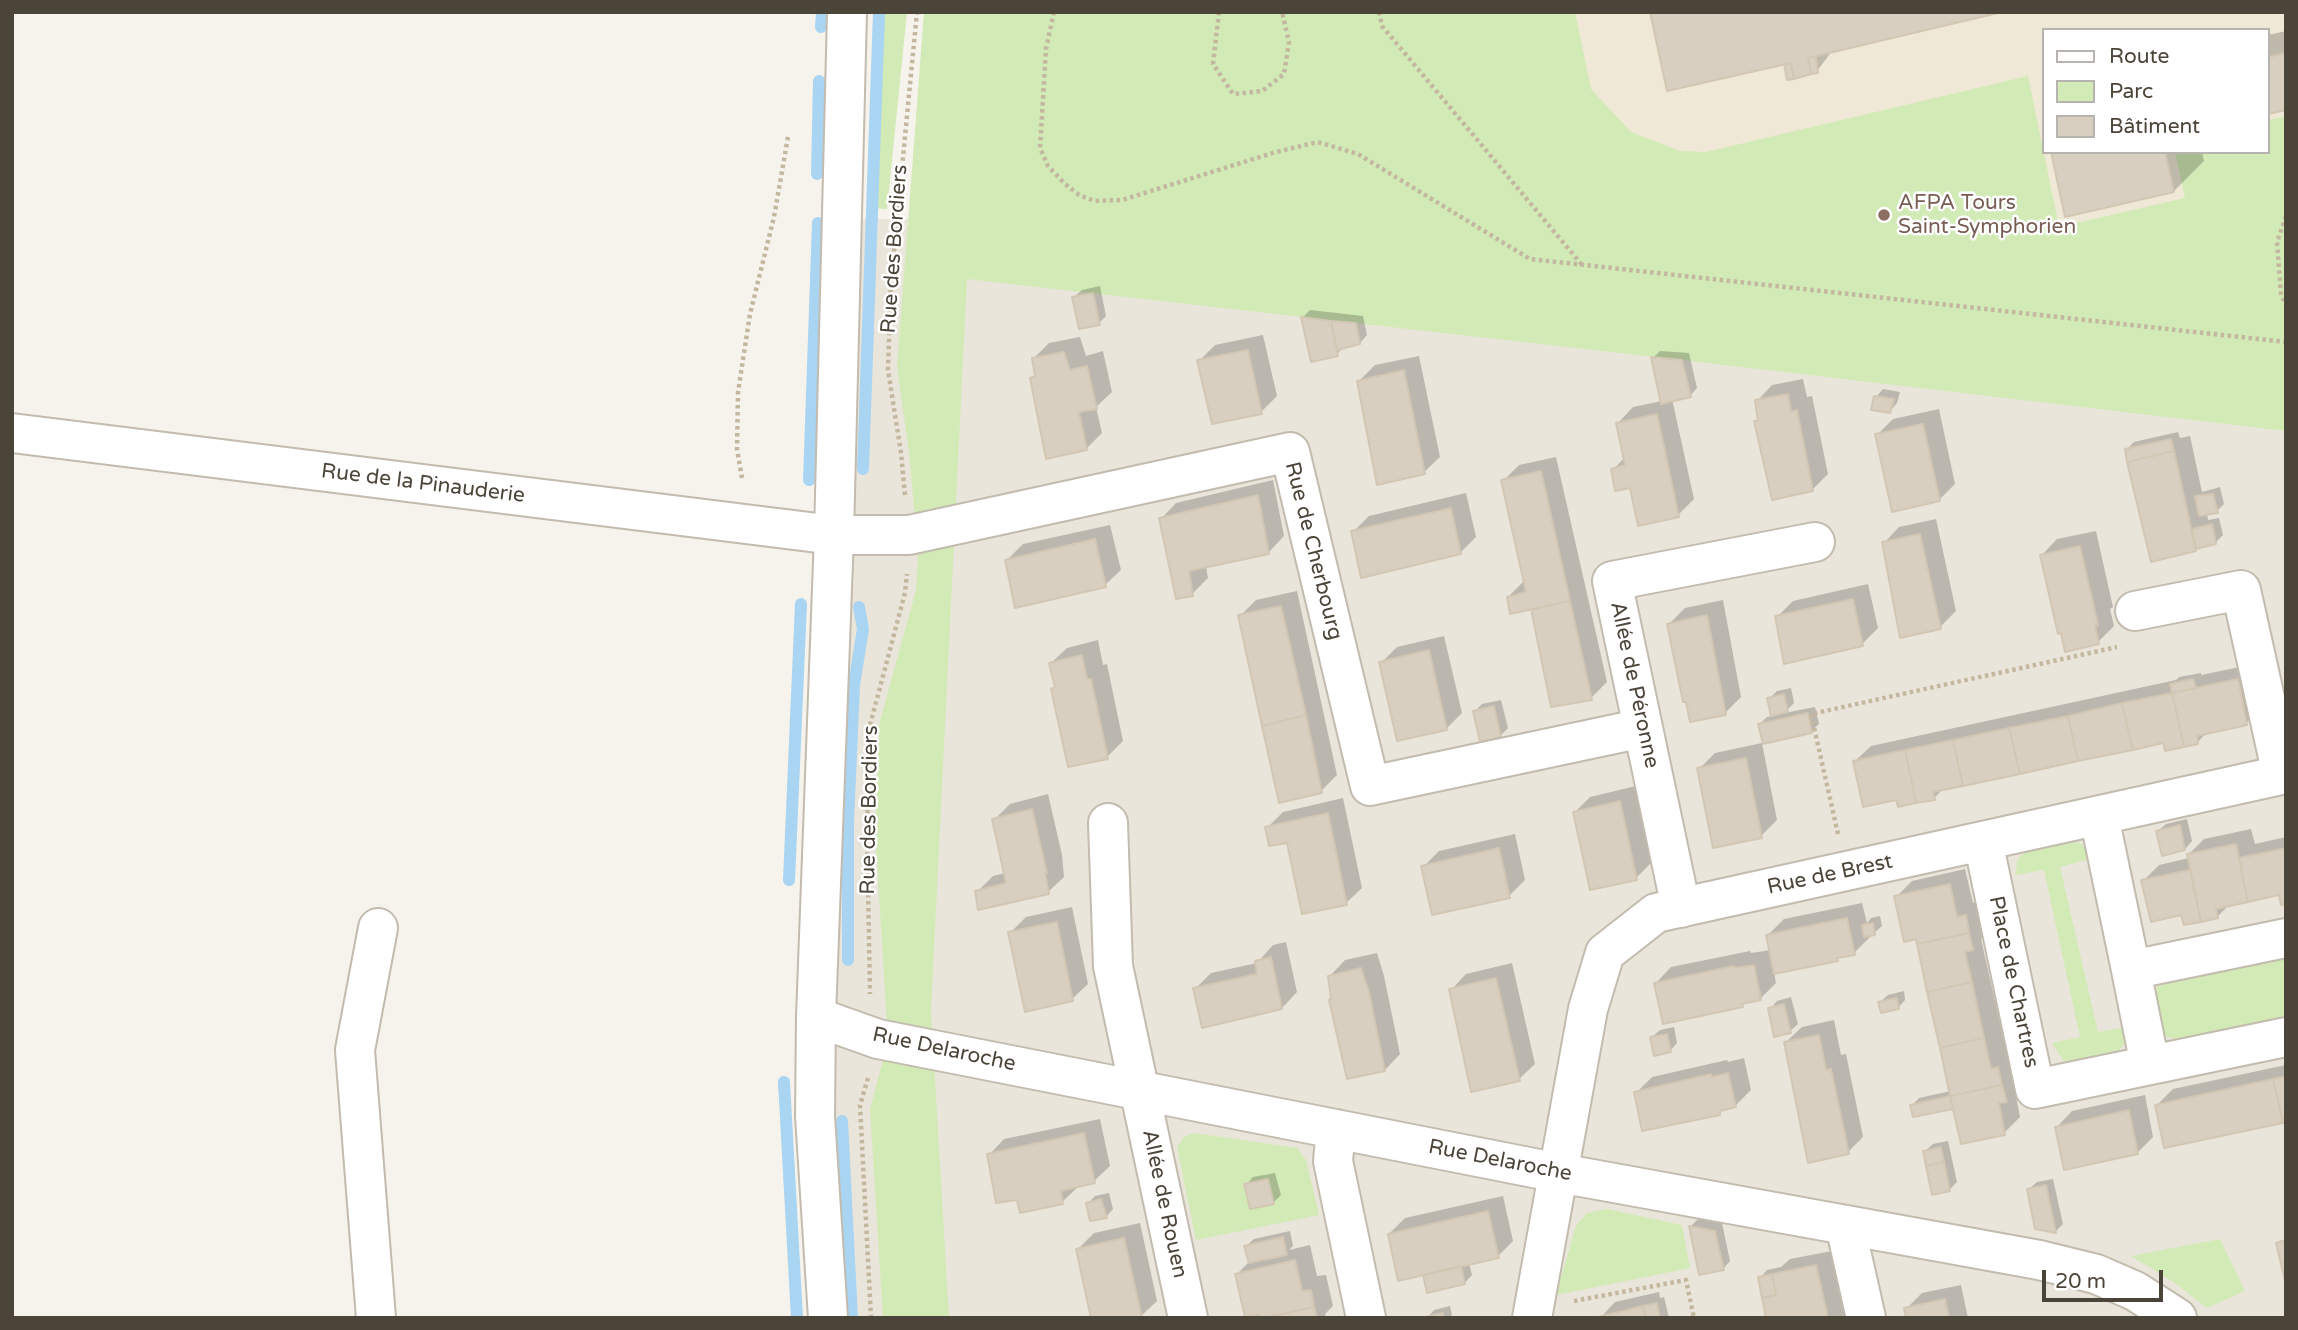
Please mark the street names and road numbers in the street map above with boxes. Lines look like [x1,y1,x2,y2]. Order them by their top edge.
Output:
street label: Rue des Bordiers [877,164,913,334]
street label: Rue de la Pinauderie [320,459,526,509]
street label: Rue de Cherbourg [1279,459,1347,643]
street label: Allée de Péronne [1604,599,1664,771]
street label: Rue des Bordiers [856,725,884,895]
street label: Rue de Brest [1765,849,1895,901]
street label: Place de Chartres [1982,894,2044,1070]
street label: Rue Delaroche [870,1023,1018,1077]
street label: Allée de Rouen [1136,1128,1192,1280]
street label: Rue Delaroche [1426,1135,1574,1187]

